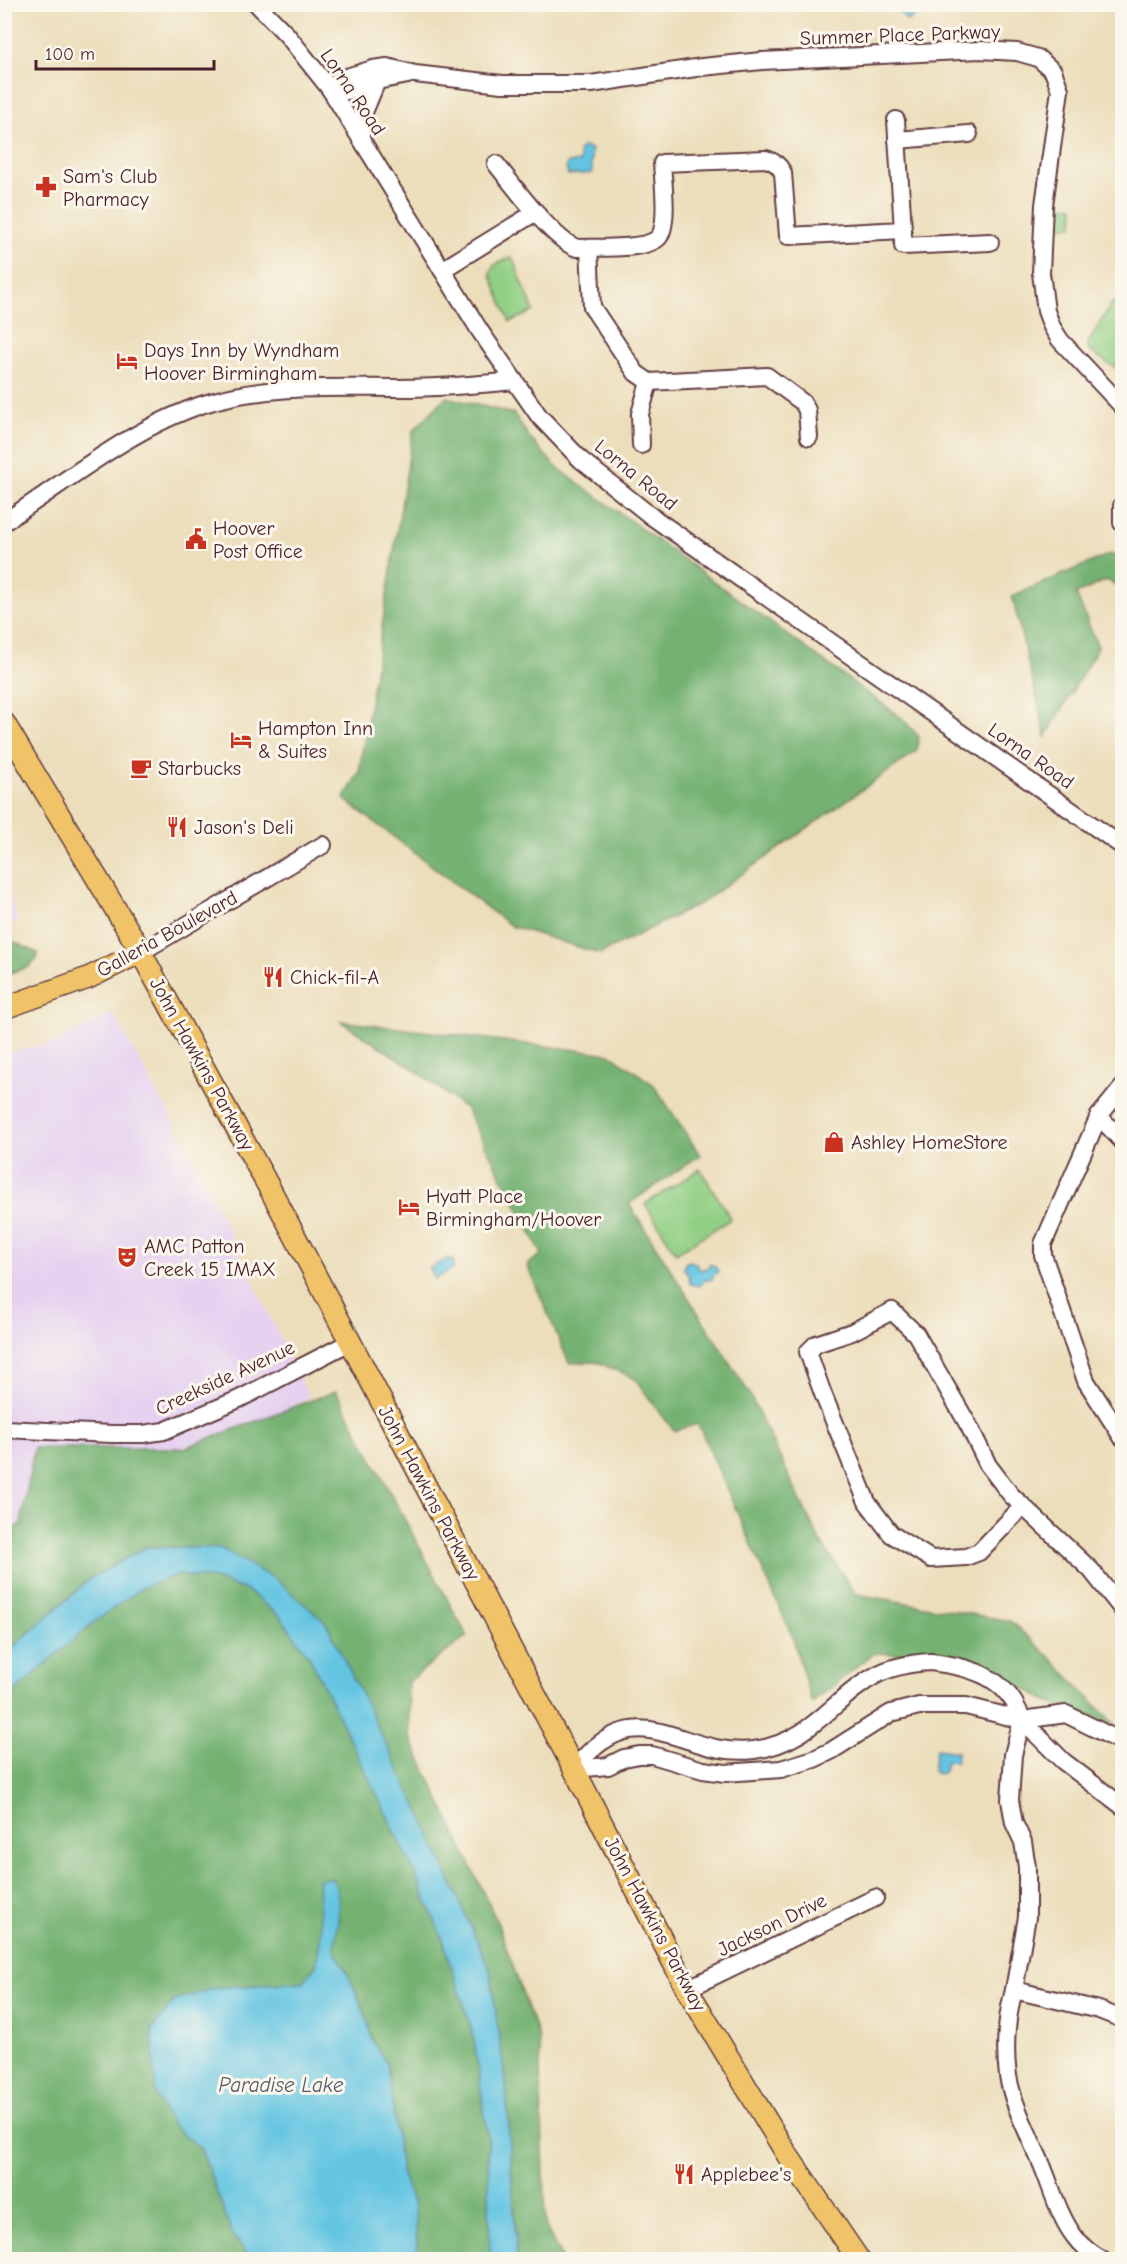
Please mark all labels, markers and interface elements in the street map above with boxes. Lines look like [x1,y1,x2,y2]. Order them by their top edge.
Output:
street label: Summer Place Parkway [799,20,1001,50]
scale bar [36,33,214,71]
text: 100 m [45,44,95,65]
street label: Lorna Road [316,44,390,140]
place label: Sam's Club Pharmacy [63,165,157,211]
pharmacy icon: Sam's Club Pharmacy [34,175,58,199]
place label: Days Inn by Wyndham Hoover Birmingham [144,339,339,385]
hotel icon: Days Inn by Wyndham Hoover Birmingham [115,349,139,373]
street label: Lorna Road [590,435,682,515]
place label: Hoover Post Office [213,517,303,563]
public building icon: Hoover Post Office [184,527,208,551]
place label: Hampton Inn & Suites [258,717,373,763]
street label: Lorna Road [984,718,1078,794]
hotel icon: Hampton Inn & Suites [229,728,253,752]
cafe icon: Starbucks [129,756,153,780]
place label: Starbucks [158,757,241,780]
restaurant icon: Jason's Deli [165,815,189,839]
place label: Jason's Deli [194,816,294,839]
street label: Galleria Boulevard [93,886,241,982]
restaurant icon: Chick-fil-A [261,965,285,989]
place label: Chick-fil-A [290,966,379,989]
street label: John Hawkins Parkway [145,973,259,1155]
shop icon: Ashley HomeStore [822,1130,846,1154]
place label: Ashley HomeStore [851,1131,1008,1154]
place label: Hyatt Place Birmingham/Hoover [426,1185,601,1231]
hotel icon: Hyatt Place Birmingham/Hoover [397,1195,421,1219]
place label: AMC Patton Creek 15 IMAX [144,1235,276,1281]
theatre icon: AMC Patton Creek 15 IMAX [115,1245,139,1269]
street label: Creekside Avenue [152,1336,298,1420]
street label: John Hawkins Parkway [373,1402,485,1584]
street label: John Hawkins Parkway [599,1833,711,2015]
street label: Jackson Drive [714,1889,830,1961]
water label: Paradise Lake [218,2073,344,2097]
restaurant icon: Applebee's [672,2162,696,2186]
place label: Applebee's [701,2163,791,2186]

